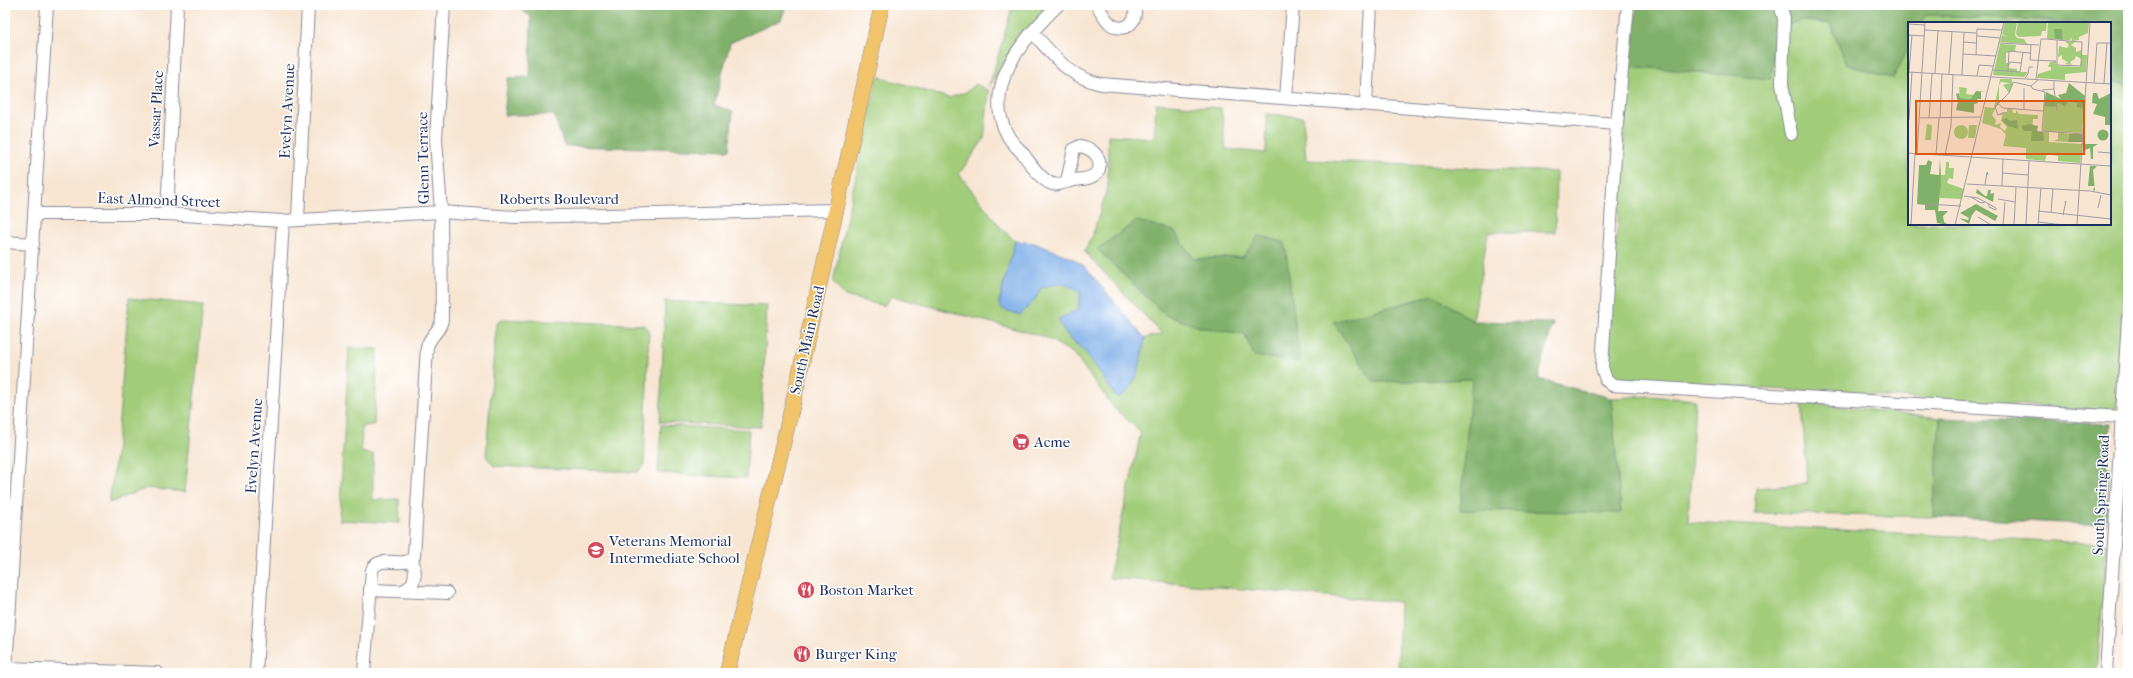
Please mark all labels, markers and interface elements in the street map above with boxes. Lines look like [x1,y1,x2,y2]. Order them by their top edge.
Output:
inset map [1908,22,2111,225]
street label: Evelyn Avenue [276,62,299,159]
street label: Vassar Place [145,69,167,149]
street label: Glenn Terrace [413,111,433,205]
street label: East Almond Street [97,189,222,211]
street label: Roberts Boulevard [499,190,620,208]
street label: South Main Road [786,283,828,396]
street label: Evelyn Avenue [242,397,266,494]
supermarket icon: Acme [1011,432,1031,452]
place label: Acme [1033,433,1071,451]
street label: South Spring Road [2089,433,2113,556]
place label: Veterans Memorial Intermediate School [608,532,740,567]
school or university icon: Veterans Memorial Intermediate School [586,540,606,560]
restaurant icon: Boston Market [796,580,816,600]
place label: Boston Market [819,581,915,599]
restaurant icon: Burger King [792,644,812,664]
place label: Burger King [815,645,898,663]

